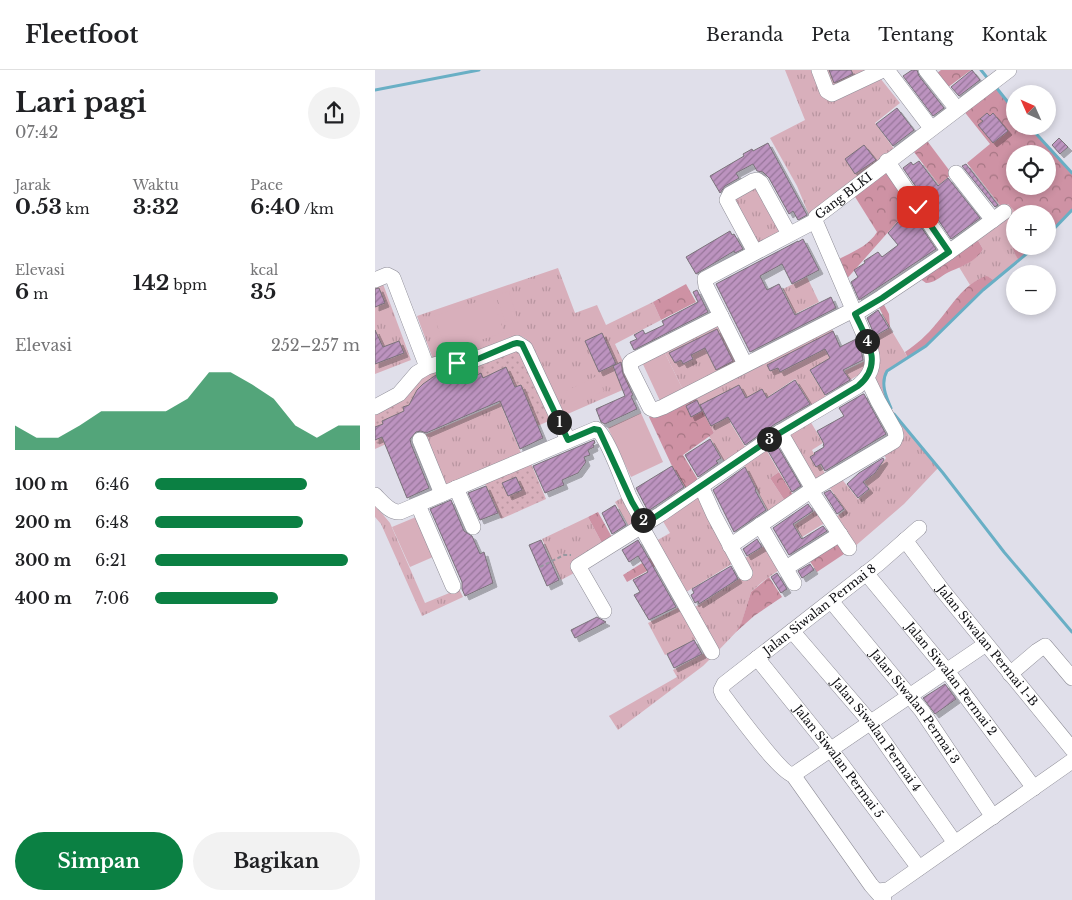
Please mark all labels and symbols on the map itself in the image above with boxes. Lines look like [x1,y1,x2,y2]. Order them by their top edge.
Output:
north arrow [1006,85,1056,135]
street label: Gang BLKI [812,169,875,222]
pin [897,186,939,228]
pin: 4 [855,328,879,354]
pin [436,342,478,384]
pin: 1 [547,410,571,434]
pin: 3 [757,426,781,452]
pin: 2 [631,508,655,532]
street label: Jalan Siwalan Permai 8 [758,560,879,659]
street label: Jalan Siwalan Permai 1-B [933,580,1042,709]
street label: Jalan Siwalan Permai 2 [902,618,1000,738]
street label: Jalan Siwalan Permai 3 [866,645,963,766]
street label: Jalan Siwalan Permai 4 [827,673,925,794]
street label: Jalan Siwalan Permai 5 [790,700,887,821]

